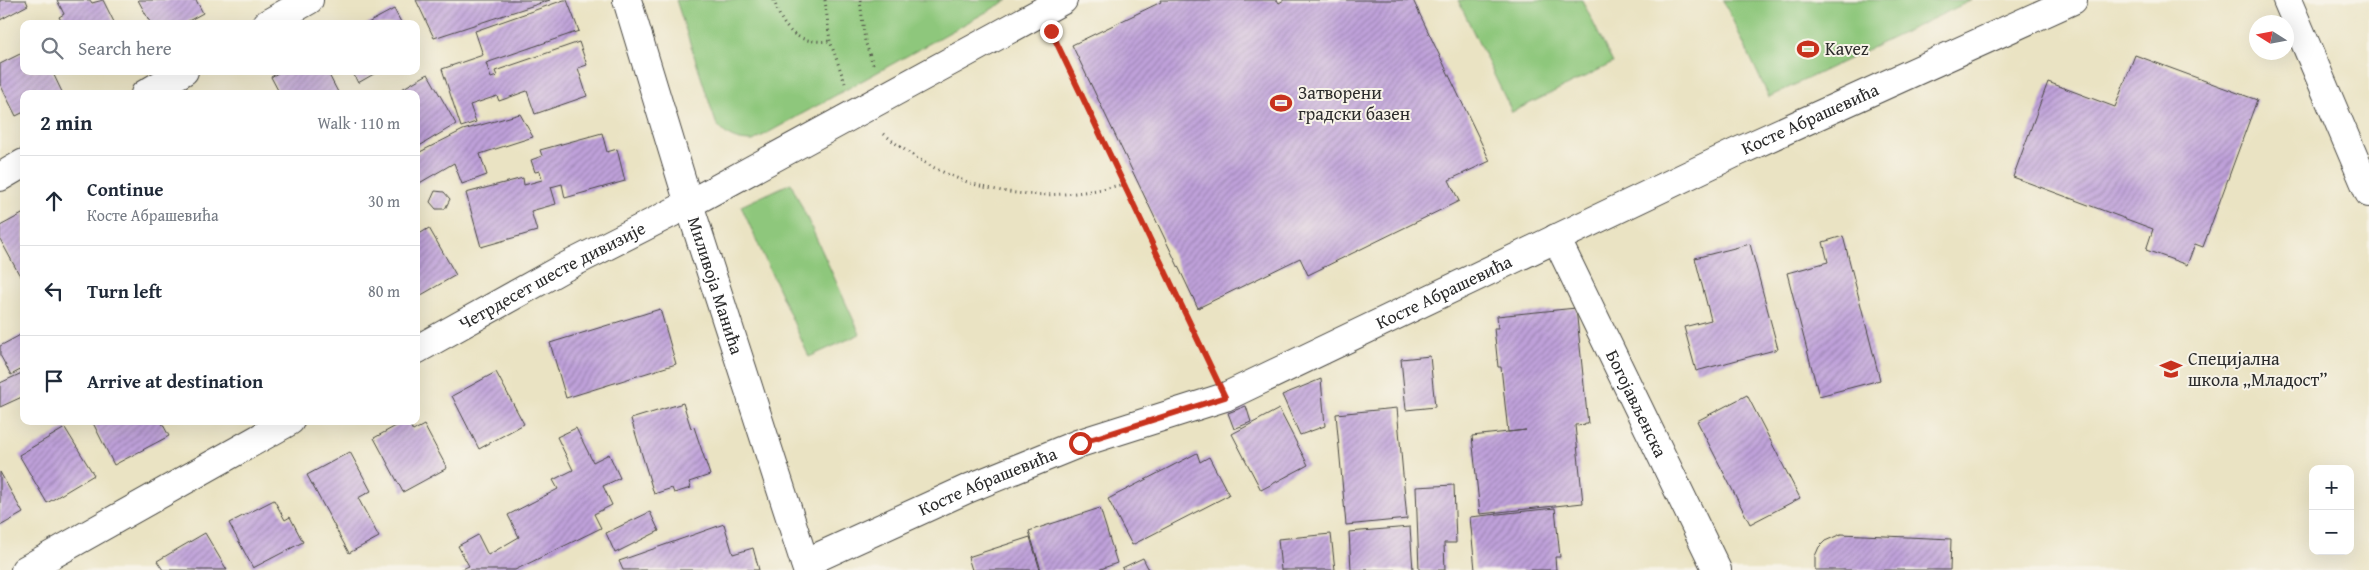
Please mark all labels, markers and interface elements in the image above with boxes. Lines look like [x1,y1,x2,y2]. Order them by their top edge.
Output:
north arrow [2249,15,2294,60]
search box [20,20,420,75]
route end [1040,20,1063,43]
icon: search [38,34,66,62]
text: Search here [78,34,172,62]
place label: Kavez [1825,35,1869,62]
sports icon: Kavez [1795,36,1821,62]
street label: Косте Абрашевића [1737,76,1883,161]
place label: Затворени градски базен [1298,79,1410,127]
sports icon: Затворени градски базен [1268,90,1294,116]
text: 2 min [40,107,92,138]
text: Walk · 110 m [317,111,400,135]
text: Continue [87,175,164,203]
icon: ahead [40,187,68,215]
text: 30 m [368,189,400,213]
text: Косте Абрашевића [87,203,219,227]
street label: Миливоја Манића [681,213,751,358]
street label: Четрдесет шесте дивизије [454,214,650,337]
street label: Косте Абрашевића [1371,247,1517,336]
icon: left [40,277,68,305]
text: Turn left [87,277,162,305]
text: 80 m [368,279,400,303]
street label: Богојављенска [1599,345,1674,462]
place label: Специјална школа „Младост” [2188,345,2328,393]
school or university icon: Специјална школа „Младост” [2158,356,2184,382]
icon: arrive [40,367,68,395]
text: Arrive at destination [87,367,263,395]
route start [1069,432,1092,455]
street label: Косте Абрашевића [914,440,1061,522]
map controls [2309,465,2354,555]
button: + [2309,465,2354,510]
button: − [2309,510,2354,555]

